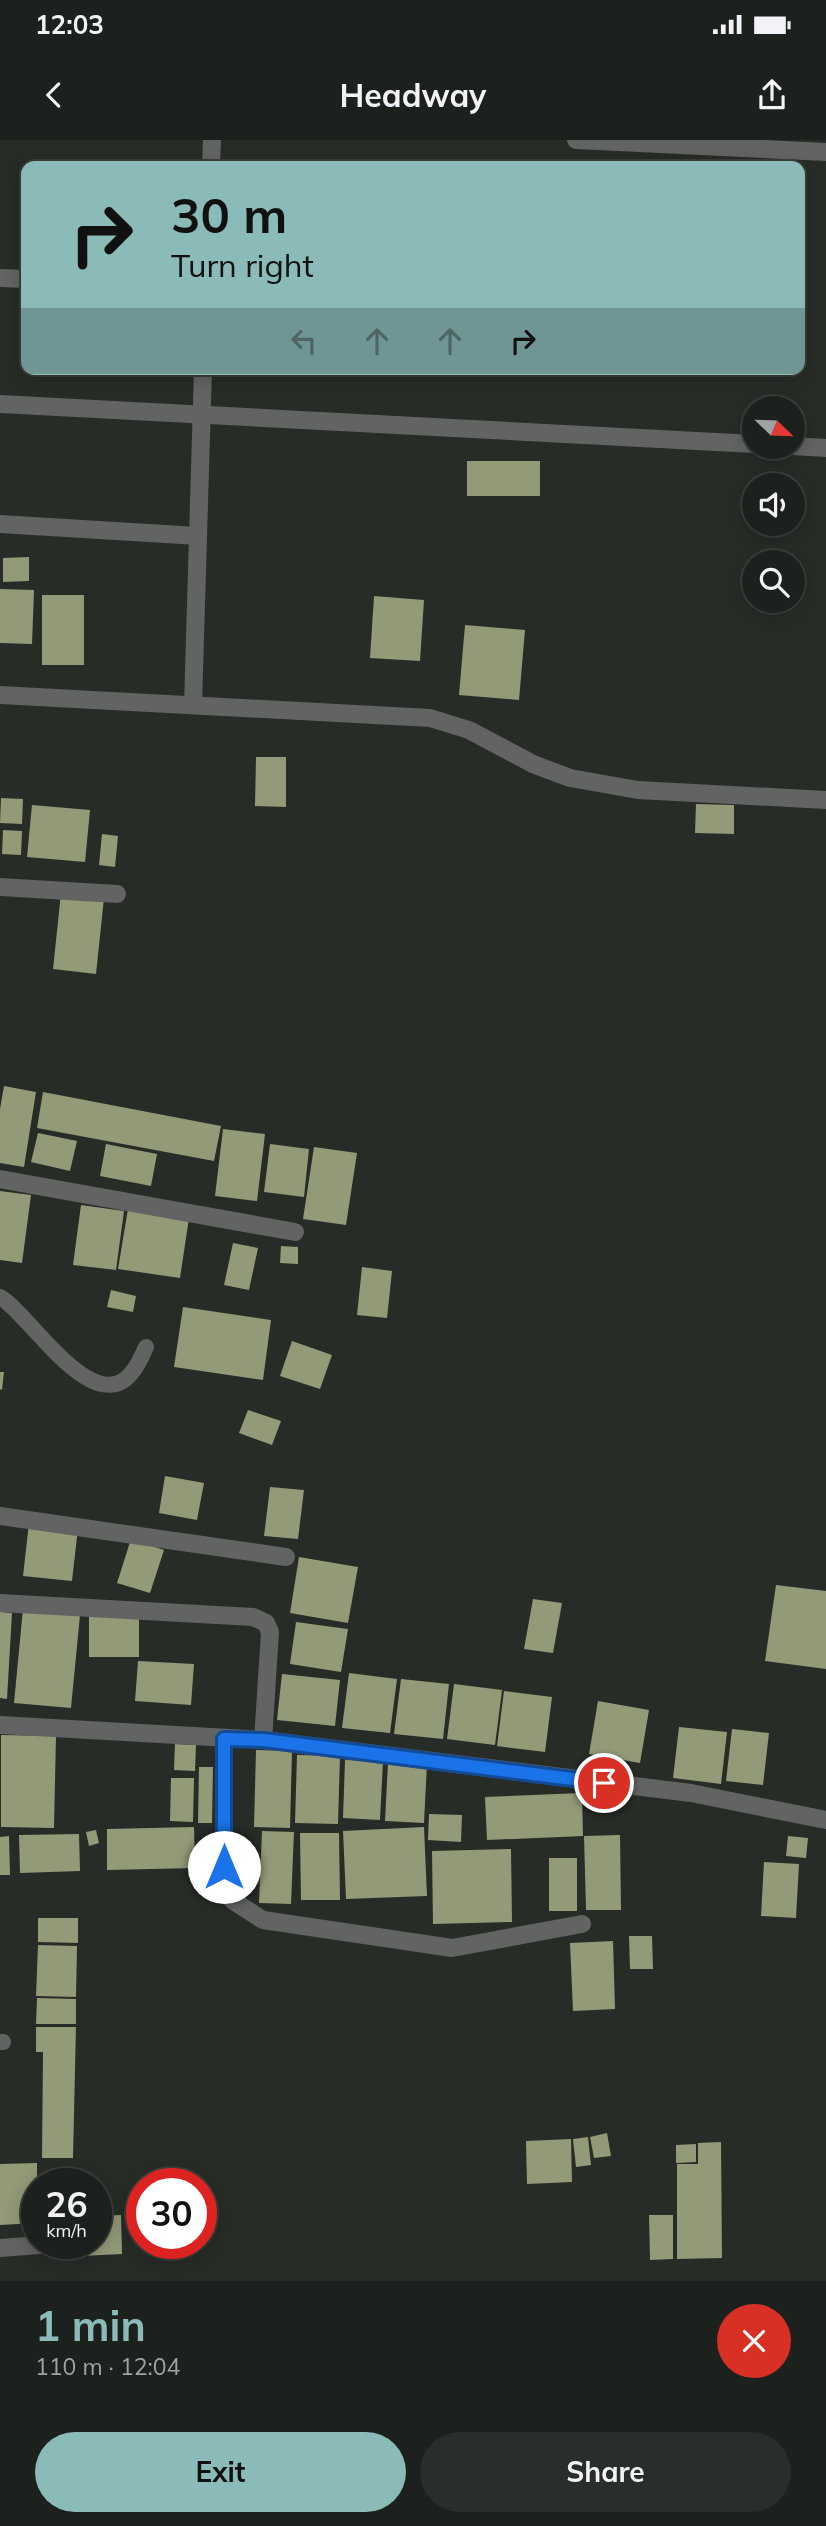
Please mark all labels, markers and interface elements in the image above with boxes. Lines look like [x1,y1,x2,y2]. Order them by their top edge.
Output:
text: 12:03 [35,8,104,41]
text: Headway [340,75,486,115]
icon: back [35,76,73,114]
icon: share [753,76,791,114]
text: 30 m [171,184,287,245]
icon: right [56,189,147,280]
text: Turn right [171,245,314,285]
icon: left [285,322,323,360]
icon: ahead [358,322,396,360]
icon: ahead [431,322,469,360]
icon: right [504,322,542,360]
north arrow [742,396,805,458]
map controls [742,396,805,613]
button: sound [742,473,805,536]
button: search [742,550,805,613]
pin [574,1753,634,1813]
icon: arrive [585,1764,623,1802]
position arrow [187,1830,261,1904]
speed limit sign: 30 [126,2168,217,2259]
text: 26 [45,2182,88,2226]
text: km/h [46,2219,87,2242]
text: 1 min [35,2299,146,2352]
button: close [717,2304,791,2378]
text: 110 m · 12:04 [35,2352,180,2381]
button: Exit [35,2432,406,2512]
button: Share [420,2432,791,2512]

